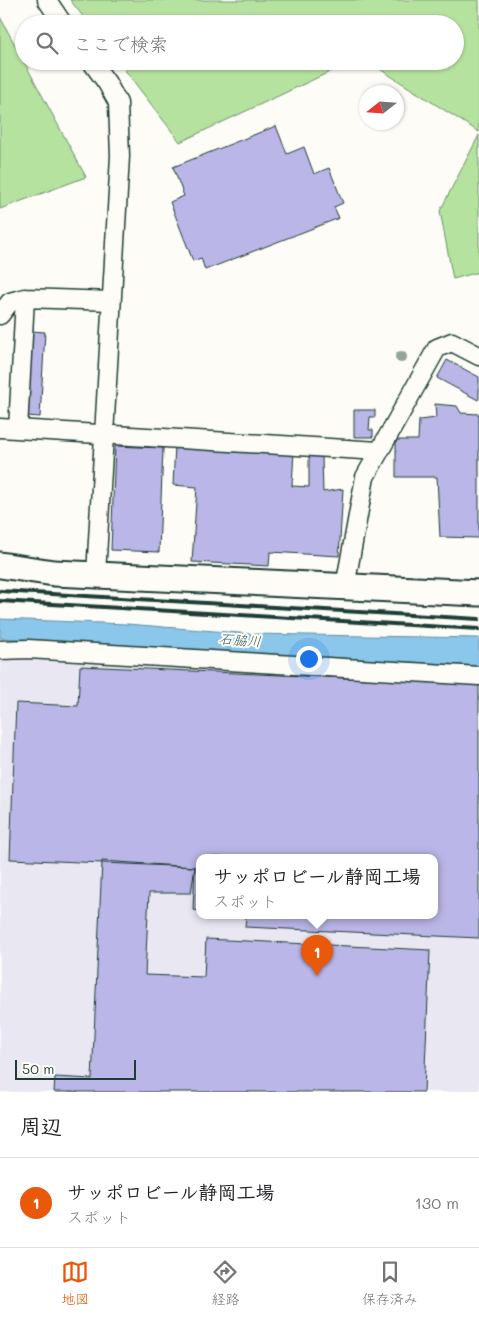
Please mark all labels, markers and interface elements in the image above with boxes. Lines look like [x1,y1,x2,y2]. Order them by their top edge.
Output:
search box [15,15,464,70]
icon: search [33,29,61,57]
text: ここで検索 [73,31,168,56]
north arrow [359,85,404,130]
water label: 石脇川 [218,629,262,650]
your location [296,646,322,672]
popup [196,854,438,919]
text: サッポロビール静岡工場 [213,863,421,888]
text: スポット [213,890,277,911]
pin: 1 [301,935,333,976]
scale bar [15,1057,136,1080]
text: 50 m [22,1059,54,1078]
text: 周辺 [20,1112,62,1139]
text: サッポロビール静岡工場 [67,1179,274,1204]
text: 1 [32,1192,40,1213]
text: 130 m [415,1192,459,1213]
text: スポット [67,1206,131,1227]
tab: 地図 [61,1258,89,1308]
tab: 経路 [211,1258,239,1308]
tab: 保存済み [362,1258,418,1308]

